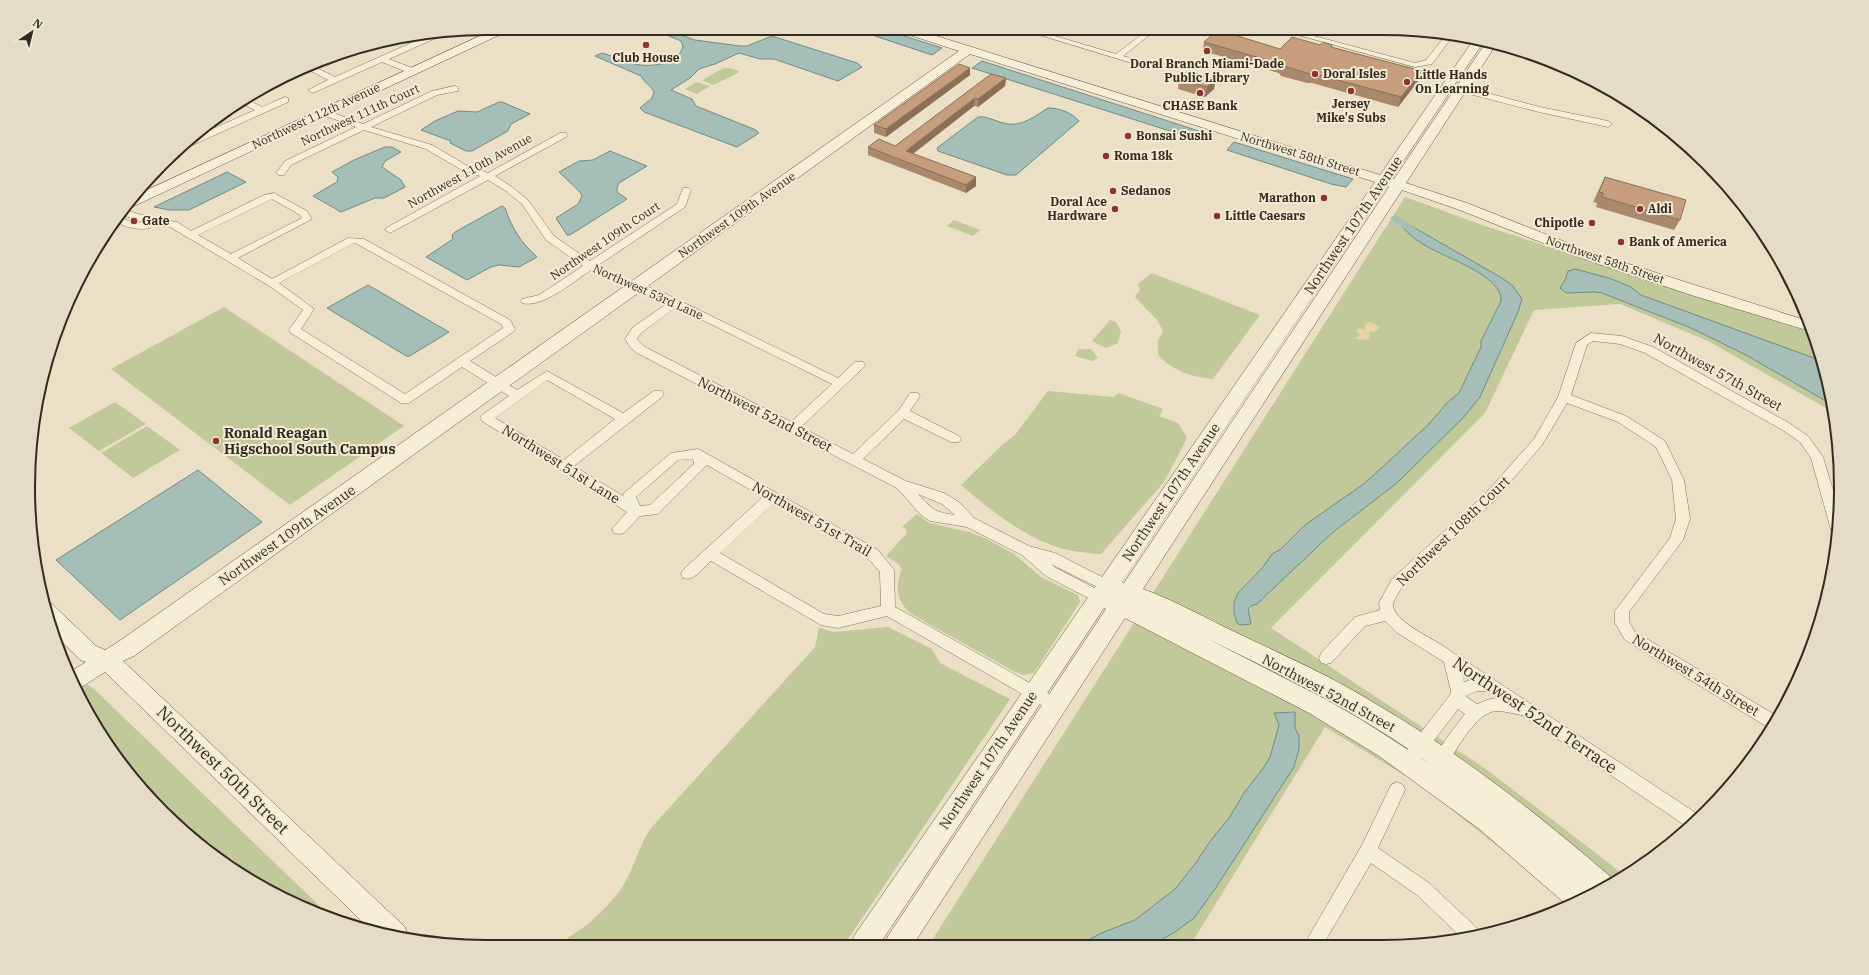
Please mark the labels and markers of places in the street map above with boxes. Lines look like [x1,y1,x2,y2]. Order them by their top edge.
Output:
marker: Club House [641,40,651,50]
marker: Doral Branch Miami-Dade Public Library [1202,46,1212,56]
place label: Club House [612,50,680,65]
place label: Doral Branch Miami-Dade Public Library [1130,56,1284,85]
place label: Doral Isles [1323,66,1386,81]
place label: Little Hands On Learning [1415,67,1489,96]
marker: Doral Isles [1310,69,1320,79]
marker: Little Hands On Learning [1402,77,1412,87]
marker: Jersey Mike's Subs [1346,86,1356,96]
marker: CHASE Bank [1195,88,1205,98]
place label: Jersey Mike's Subs [1316,96,1386,125]
place label: CHASE Bank [1162,98,1238,113]
place label: Bonsai Sushi [1136,128,1212,143]
marker: Bonsai Sushi [1123,131,1133,141]
place label: Roma 18k [1114,148,1173,163]
marker: Roma 18k [1101,151,1111,161]
place label: Sedanos [1121,183,1171,198]
marker: Sedanos [1108,186,1118,196]
place label: Marathon [1258,190,1316,205]
marker: Marathon [1319,193,1329,203]
place label: Doral Ace Hardware [1047,194,1107,223]
place label: Aldi [1648,201,1672,216]
marker: Doral Ace Hardware [1110,204,1120,214]
marker: Aldi [1635,204,1645,214]
place label: Little Caesars [1225,208,1305,223]
marker: Little Caesars [1212,211,1222,221]
place label: Gate [142,213,170,228]
place label: Chipotle [1534,215,1584,230]
marker: Gate [129,216,139,226]
marker: Chipotle [1587,218,1597,228]
place label: Bank of America [1629,234,1727,249]
marker: Bank of America [1616,237,1626,247]
place label: Ronald Reagan Higschool South Campus [224,424,396,458]
marker: Ronald Reagan Higschool South Campus [211,436,221,446]

